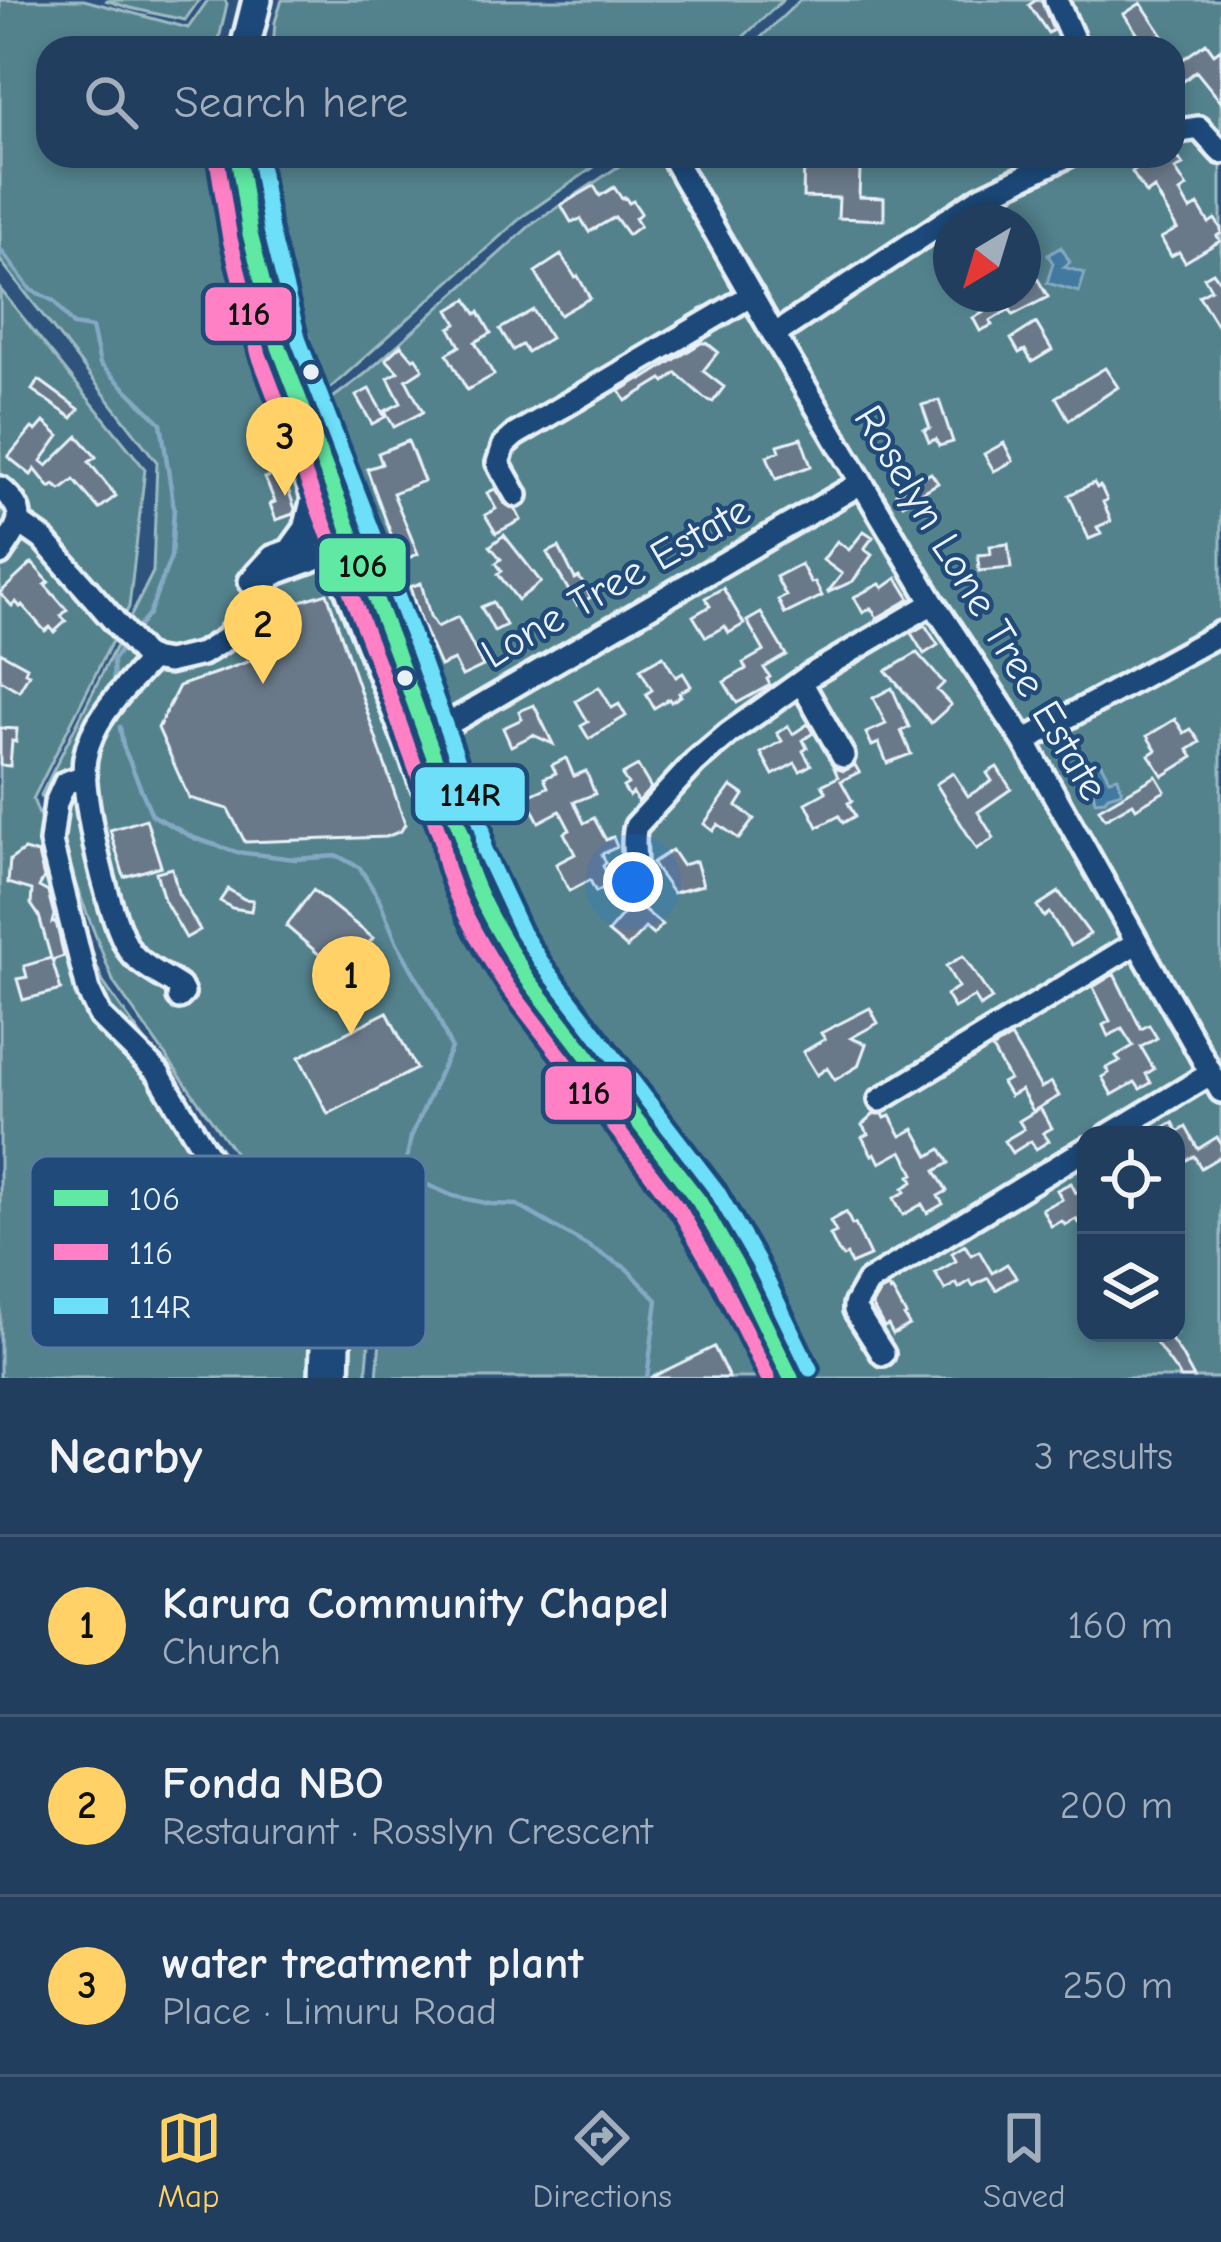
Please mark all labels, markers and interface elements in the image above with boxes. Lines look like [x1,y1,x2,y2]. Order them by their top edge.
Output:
search box [36,36,1185,168]
icon: search [78,69,144,135]
text: Search here [174,76,408,128]
north arrow [933,204,1041,312]
line badge: 116 [203,285,294,343]
text: 116 [227,295,271,333]
unlabelled marker [300,361,322,383]
pin: 3 [246,397,324,496]
street label: Roselyn Lone Tree Estate [844,397,1118,809]
street label: Lone Tree Estate [473,485,759,679]
line badge: 106 [317,536,408,594]
text: 106 [338,547,388,585]
pin: 2 [224,585,302,684]
unlabelled marker [394,667,416,689]
line badge: 114R [413,765,527,823]
text: 114R [440,776,500,814]
your location [603,852,663,912]
pin: 1 [312,936,390,1035]
line badge: 116 [543,1064,634,1122]
text: 116 [567,1074,611,1112]
map controls [1077,1126,1185,1342]
button: locate [1077,1126,1185,1234]
legend [30,1156,426,1348]
text: 106 [129,1180,180,1218]
text: 116 [129,1234,173,1272]
button: layers [1077,1234,1185,1342]
text: 114R [129,1288,191,1326]
text: Nearby [48,1427,202,1486]
text: 3 results [1034,1434,1173,1479]
text: Karura Community Chapel [162,1577,669,1629]
text: 1 [79,1603,95,1648]
text: 160 m [1067,1603,1173,1648]
text: Church [162,1629,281,1674]
text: Fonda NBO [162,1757,384,1809]
text: 2 [77,1783,97,1828]
text: 200 m [1060,1783,1173,1828]
text: Restaurant · Rosslyn Crescent [162,1809,653,1854]
text: water treatment plant [162,1937,583,1989]
text: 3 [77,1963,97,2008]
text: 250 m [1062,1963,1173,2008]
text: Place · Limuru Road [162,1989,497,2034]
tab: Map [156,2105,222,2215]
tab: Directions [533,2105,672,2215]
tab: Saved [983,2105,1065,2215]

